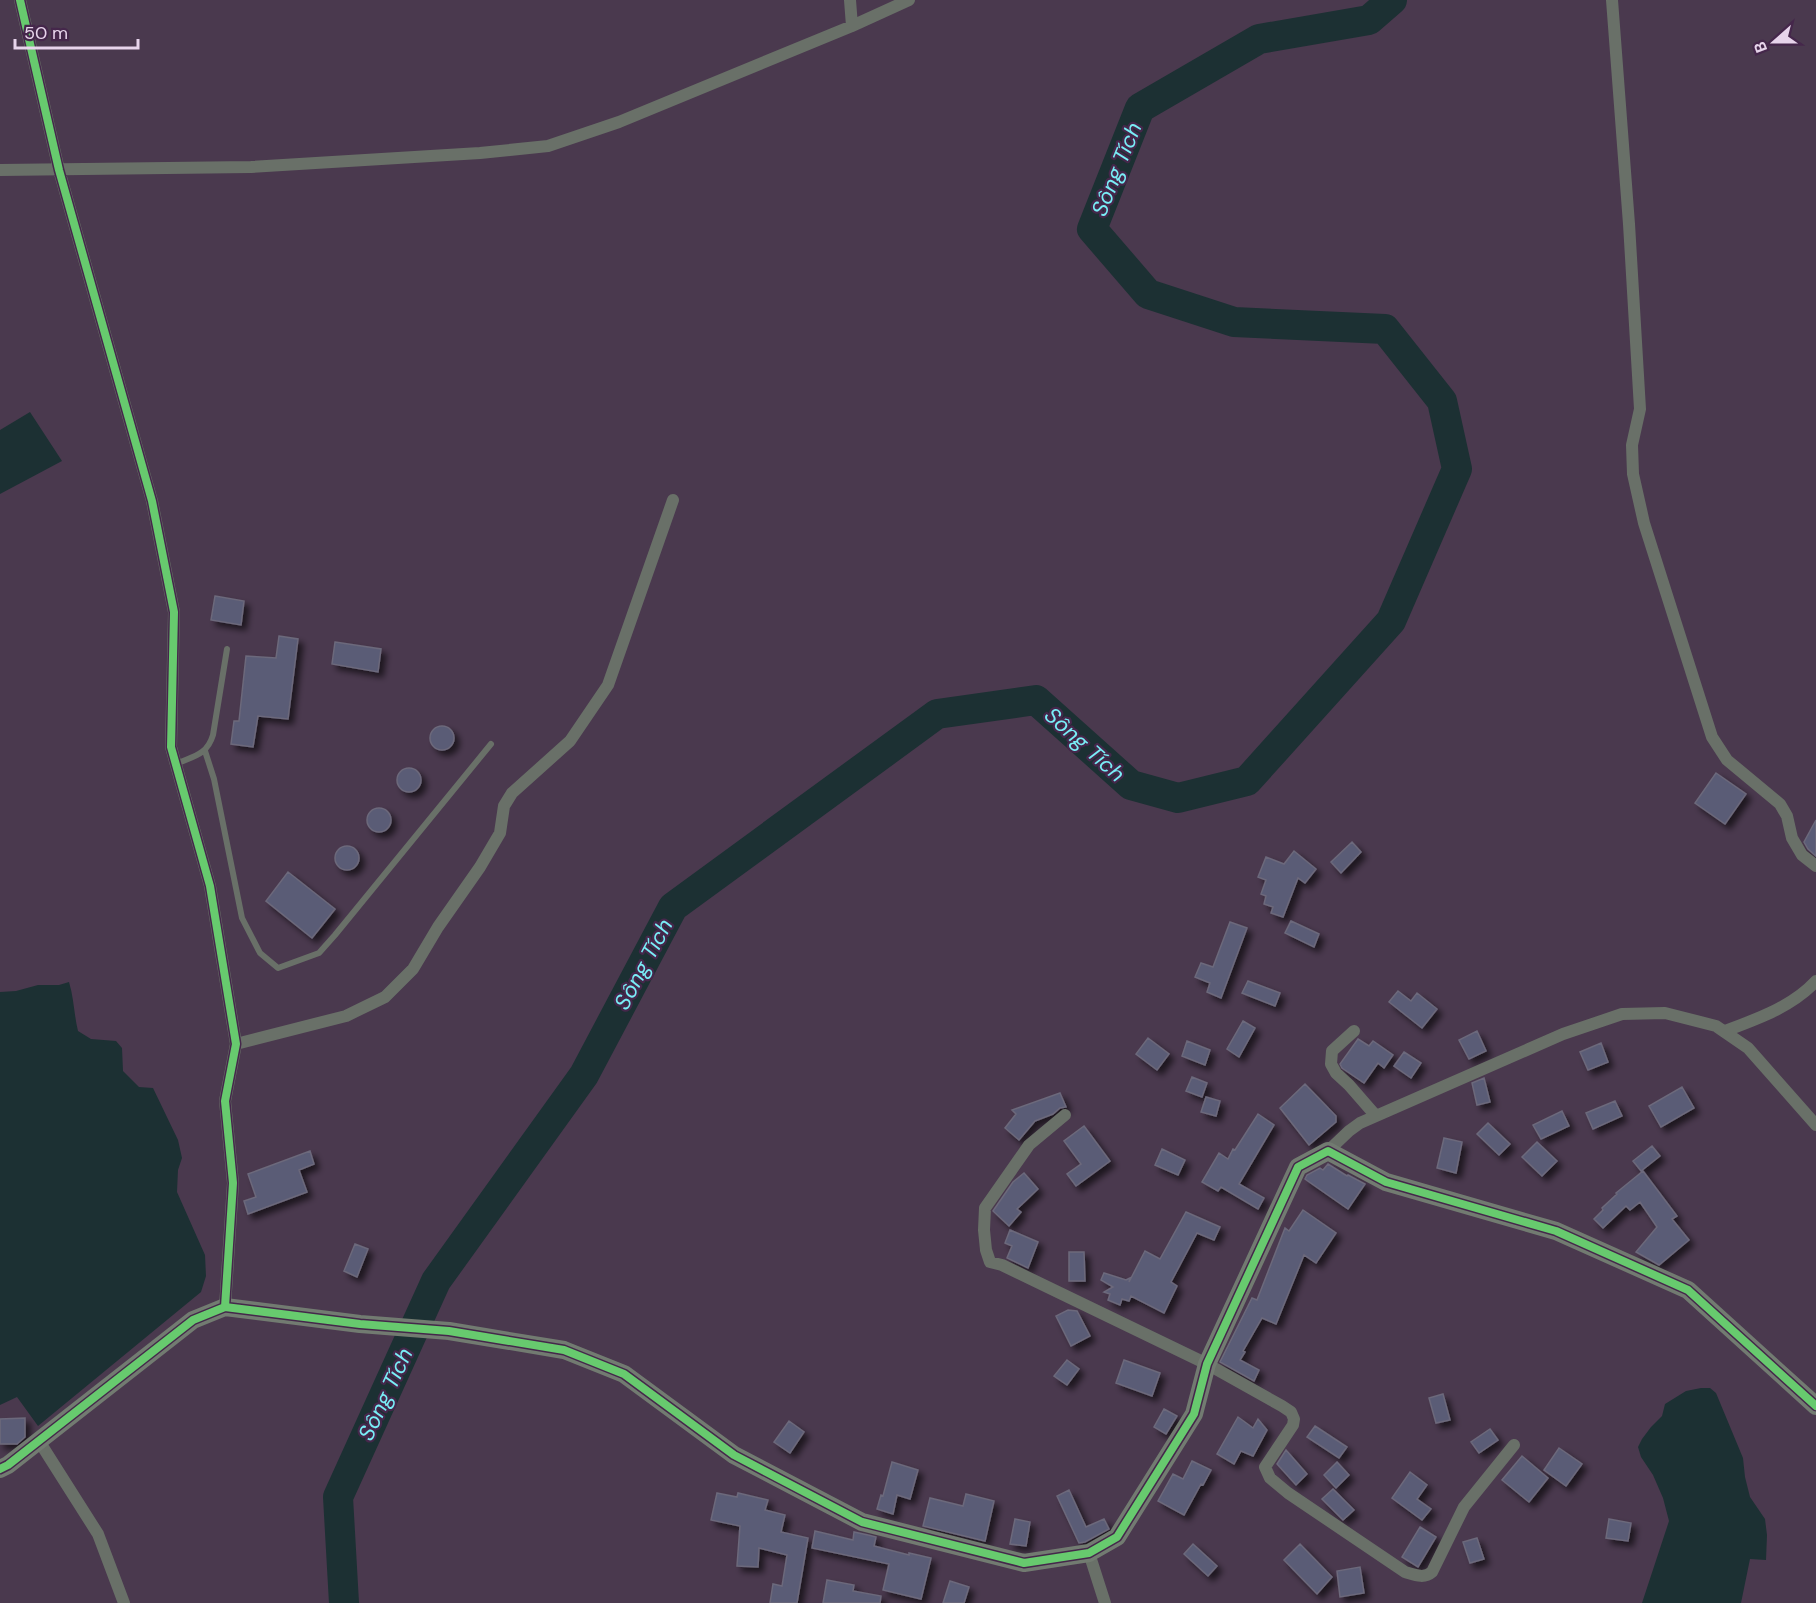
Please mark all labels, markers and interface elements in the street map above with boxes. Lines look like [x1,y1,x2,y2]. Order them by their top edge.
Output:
scale bar [15,12,138,50]
north arrow [1744,12,1804,72]
text: 50 m [24,21,68,45]
text: B [1749,39,1772,56]
water label: Sông Tích [1085,118,1148,220]
water label: Sông Tích [1038,701,1131,788]
water label: Sông Tích [607,914,679,1015]
water label: Sông Tích [351,1343,419,1445]

